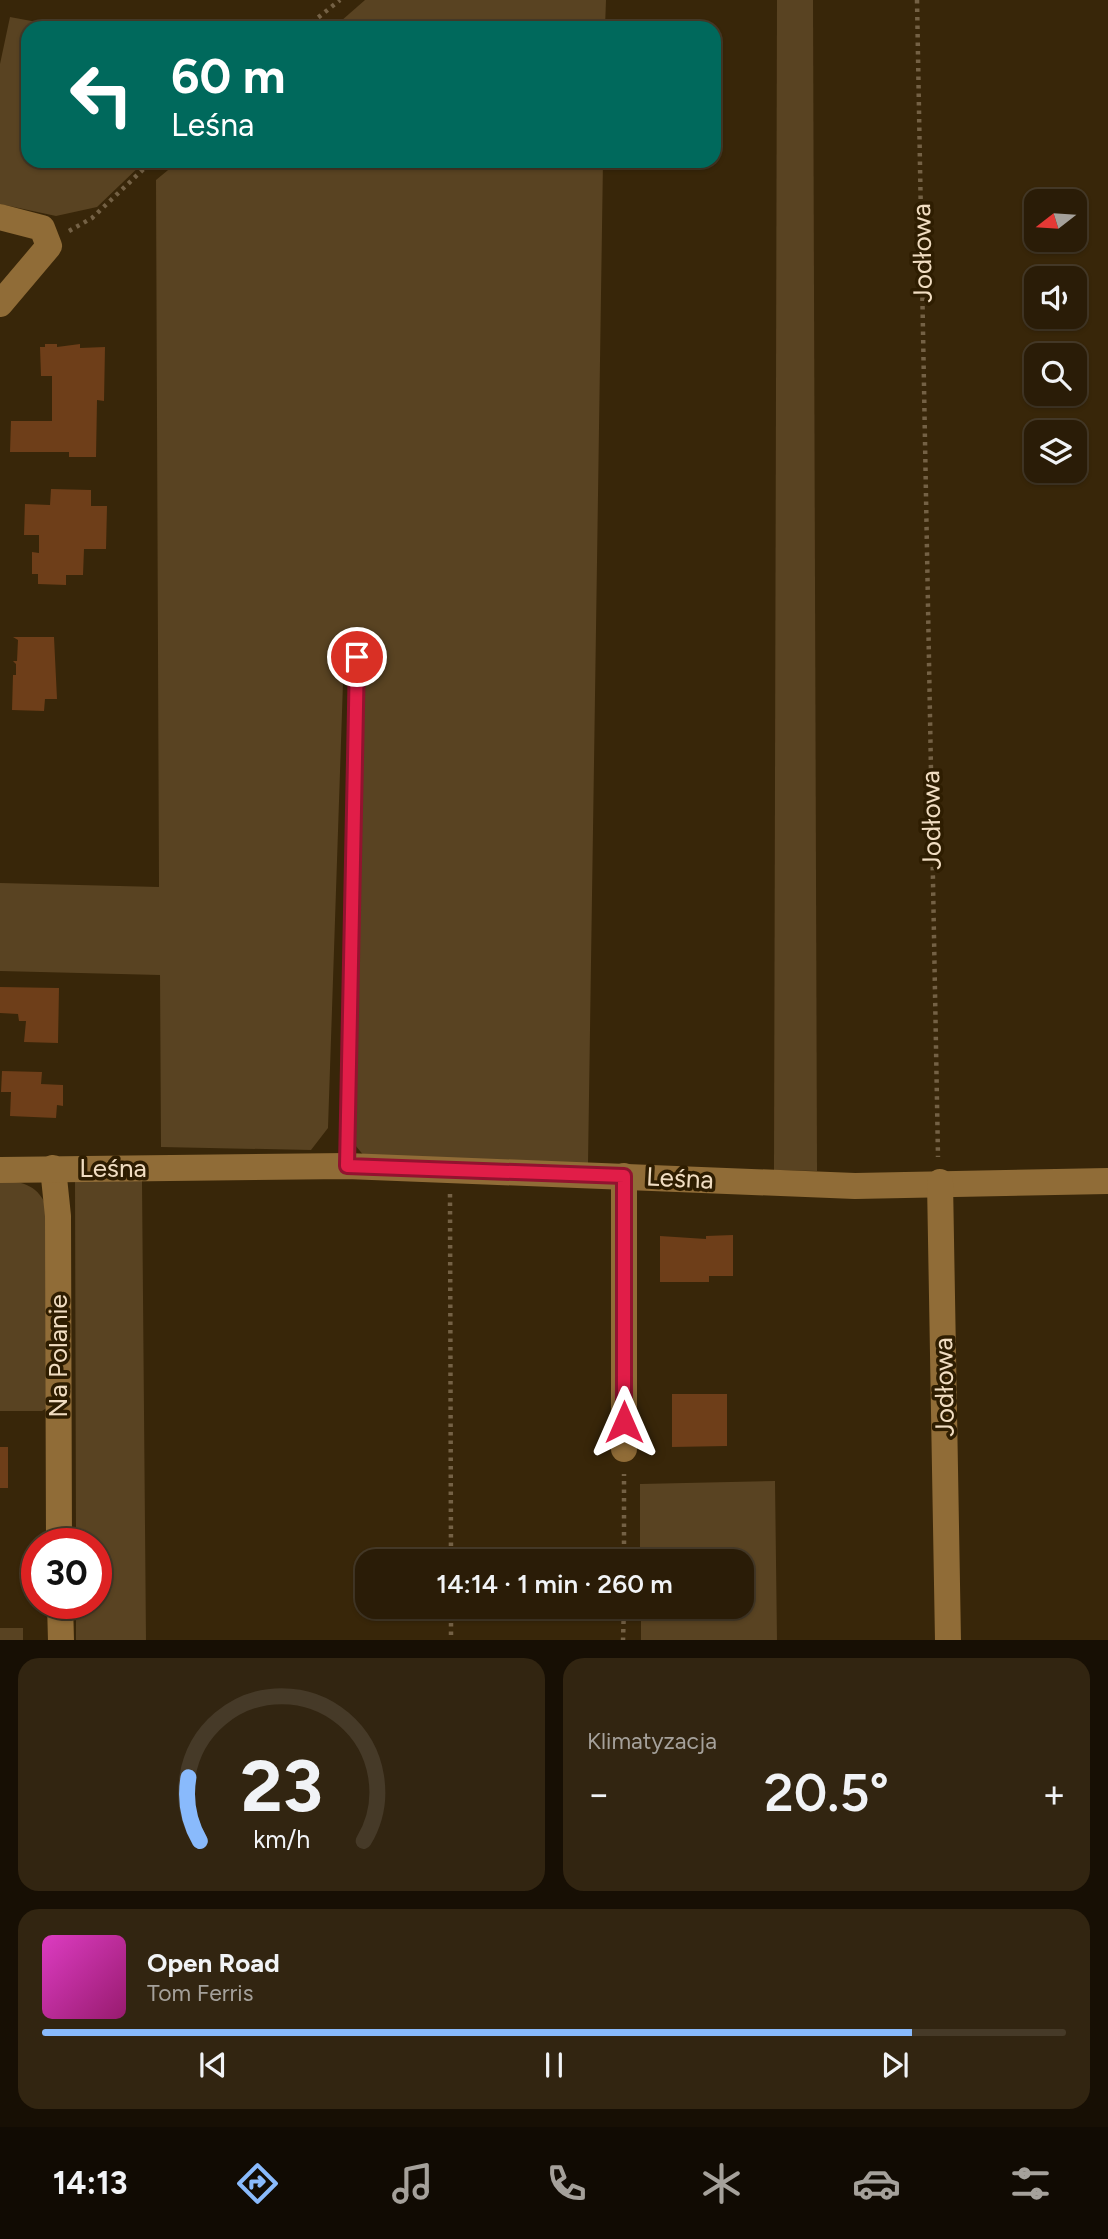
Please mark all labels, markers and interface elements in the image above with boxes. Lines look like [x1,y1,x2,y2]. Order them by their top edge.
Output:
text: 60 m [171,46,286,105]
icon: left [56,49,147,140]
text: Leśna [171,106,254,144]
north arrow [1024,189,1087,252]
map controls [1024,189,1087,483]
street label: Jodłowa [905,203,939,303]
button: sound [1024,266,1087,329]
button: search [1024,343,1087,406]
button: layers [1024,420,1087,483]
pin [327,627,387,687]
icon: arrive [338,638,376,676]
street label: Jodłowa [914,770,948,870]
street label: Leśna [79,1152,147,1184]
street label: Leśna [645,1160,715,1196]
street label: Na Polanie [42,1294,74,1418]
street label: Jodłowa [927,1337,961,1437]
position arrow [587,1385,661,1459]
speed limit sign: 30 [21,1528,112,1619]
text: 14:14 · 1 min · 260 m [436,1568,673,1600]
text: Klimatyzacja [587,1727,717,1755]
text: 23 [240,1742,323,1829]
text: 20.5° [764,1762,889,1824]
text: − [587,1771,611,1817]
text: + [1042,1771,1066,1817]
text: km/h [253,1823,310,1853]
text: Open Road [147,1947,280,1979]
text: Tom Ferris [147,1979,253,2007]
icon: previous [194,2046,232,2084]
icon: pause [535,2046,573,2084]
icon: next [876,2046,914,2084]
icon: directions [233,2159,282,2208]
icon: music [388,2159,437,2208]
icon: phone [542,2159,591,2208]
icon: climate [697,2159,746,2208]
icon: car [852,2159,901,2208]
icon: filters [1006,2159,1055,2208]
text: 14:13 [53,2164,128,2202]

